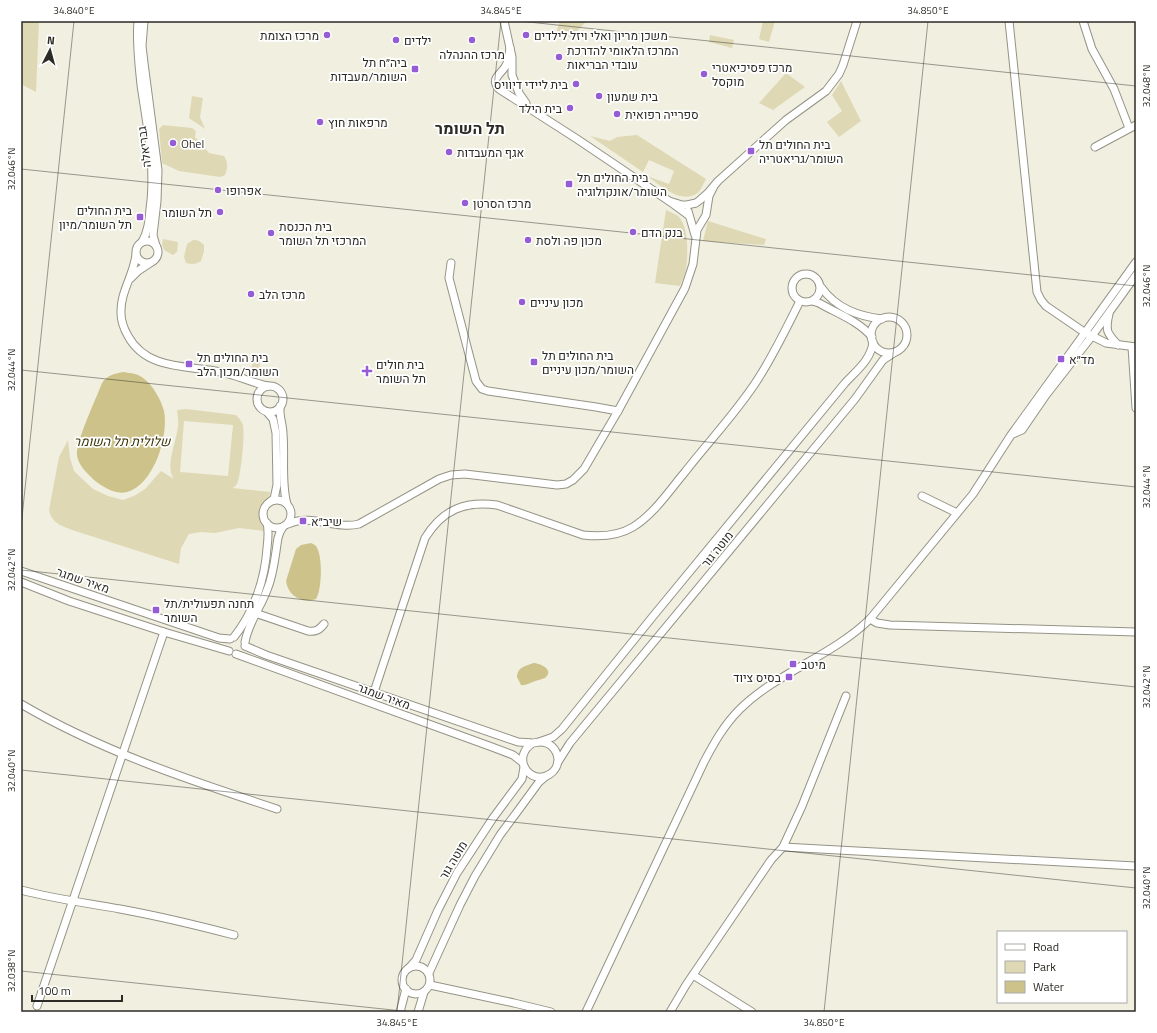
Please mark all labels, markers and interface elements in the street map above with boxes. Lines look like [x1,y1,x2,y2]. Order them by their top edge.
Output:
text: 34.840°E [53,3,95,18]
text: 34.845°E [480,3,522,18]
text: 34.850°E [907,3,949,18]
place label: מרכז הצומת [260,26,319,45]
place label: משכן מריון ואלי ויזל לילדים [534,26,668,45]
north arrow [30,30,70,70]
marker: מרכז הצומת [322,30,332,40]
marker: משכן מריון ואלי ויזל לילדים [521,30,531,40]
place label: ילדים [404,31,431,50]
text: N [46,32,56,48]
marker: ילדים [391,35,401,45]
marker: מרכז ההנהלה [467,35,477,45]
place label: המרכז הלאומי להדרכת עובדי הבריאות [567,41,679,74]
place label: מרכז ההנהלה [439,45,505,64]
marker: המרכז הלאומי להדרכת עובדי הבריאות [554,52,564,62]
place label: ביה״ח תל השומר/מעבדות [330,53,408,86]
place label: מרכז פסיכיאטרי מוקסל [712,58,792,91]
marker: ביה״ח תל השומר/מעבדות [410,64,420,74]
text: 32.048°N [1139,65,1154,107]
marker: מרכז פסיכיאטרי מוקסל [699,69,709,79]
place label: בית ליידי דיוויס [494,75,569,94]
marker: בית ליידי דיוויס [571,79,581,89]
place label: בית שמעון [607,87,659,106]
marker: בית שמעון [594,91,604,101]
place label: בית הילד [519,99,563,118]
marker: בית הילד [565,103,575,113]
place label: ספרייה רפואית [625,105,699,124]
marker: ספרייה רפואית [612,109,622,119]
place label: מרפאות חוץ [328,113,388,132]
district label: תל השומר [435,116,505,140]
marker: מרפאות חוץ [315,117,325,127]
street label: גבריאלה [132,125,156,169]
place label: Ohel [181,134,204,153]
place label: בית החולים תל השומר/גריאטריה [759,135,843,168]
marker: Ohel [168,138,178,148]
place label: אגף המעבדות [457,143,525,162]
marker: בית החולים תל השומר/גריאטריה [746,146,756,156]
marker: אגף המעבדות [444,147,454,157]
text: 32.046°N [4,148,19,190]
place label: בית החולים תל השומר/אונקולוגיה [577,168,667,201]
marker: בית החולים תל השומר/אונקולוגיה [564,179,574,189]
place label: אפרופו [226,181,262,200]
marker: אפרופו [213,185,223,195]
place label: מרכז הסרטן [473,194,531,213]
marker: מרכז הסרטן [460,198,470,208]
place label: בית החולים תל השומר/מיון [59,201,133,234]
place label: תל השומר [162,203,212,222]
marker: תל השומר [215,207,225,217]
marker: בית החולים תל השומר/מיון [135,212,145,222]
place label: בית הכנסת המרכזי תל השומר [279,217,366,250]
place label: בנק הדם [641,223,683,242]
marker: בנק הדם [628,227,638,237]
marker: בית הכנסת המרכזי תל השומר [266,228,276,238]
place label: מכון פה ולסת [536,231,602,250]
marker: מכון פה ולסת [523,235,533,245]
text: 32.046°N [1139,265,1154,307]
place label: מרכז הלב [259,285,305,304]
marker: מרכז הלב [246,289,256,299]
place label: מכון עיניים [530,293,583,312]
marker: מכון עיניים [517,297,527,307]
place label: בית החולים תל השומר/מכון עיניים [542,346,634,379]
place label: בית החולים תל השומר/מכון הלב [197,348,279,381]
text: 32.044°N [4,349,19,391]
place label: מד״א [1069,350,1095,369]
marker: מד״א [1056,354,1066,364]
place label: בית חולים תל השומר [376,355,426,388]
marker: בית החולים תל השומר/מכון עיניים [529,357,539,367]
marker: בית החולים תל השומר/מכון הלב [184,359,194,369]
marker: בית חולים תל השומר [361,365,373,377]
water label: שלולית תל השומר [74,431,172,451]
text: 32.044°N [1139,466,1154,508]
place label: שיב״א [311,512,342,531]
marker: שיב״א [298,516,308,526]
street label: מוטה גור [696,527,738,571]
text: 32.042°N [4,549,19,591]
street label: מאיר שמגר [54,562,112,598]
place label: תחנה תפעולית/תל השומר [164,594,254,627]
marker: תחנה תפעולית/תל השומר [151,605,161,615]
place label: מיטב [801,655,826,674]
marker: מיטב [788,659,798,669]
text: 32.042°N [1139,666,1154,708]
place label: בסיס ציוד [733,668,782,687]
marker: בסיס ציוד [784,672,794,682]
street label: מאיר שמגר [355,678,413,714]
text: 32.040°N [4,750,19,792]
street label: מוטה גור [434,837,472,883]
text: 32.040°N [1139,867,1154,909]
legend [997,931,1127,1003]
text: Road [1033,937,1059,956]
text: 32.038°N [4,950,19,992]
text: Park [1033,957,1056,976]
scale bar [32,977,122,1003]
text: Water [1033,977,1064,996]
text: 100 m [38,981,71,1000]
text: 34.845°E [376,1015,418,1030]
text: 34.850°E [803,1015,845,1030]

